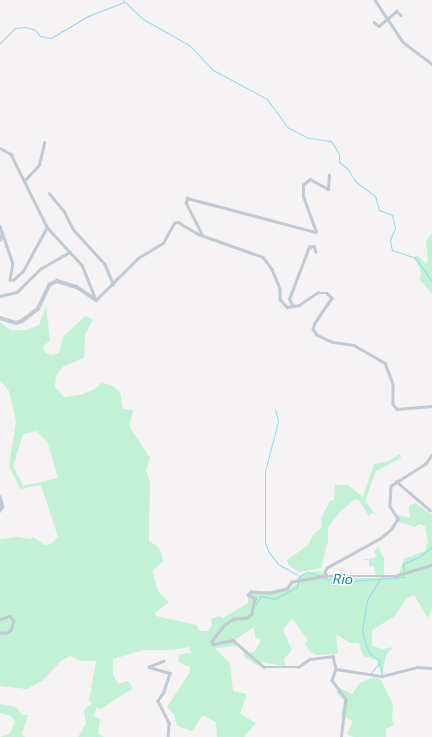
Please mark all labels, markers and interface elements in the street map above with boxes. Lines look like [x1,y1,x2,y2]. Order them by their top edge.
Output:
water label: Rio [333,570,353,588]

